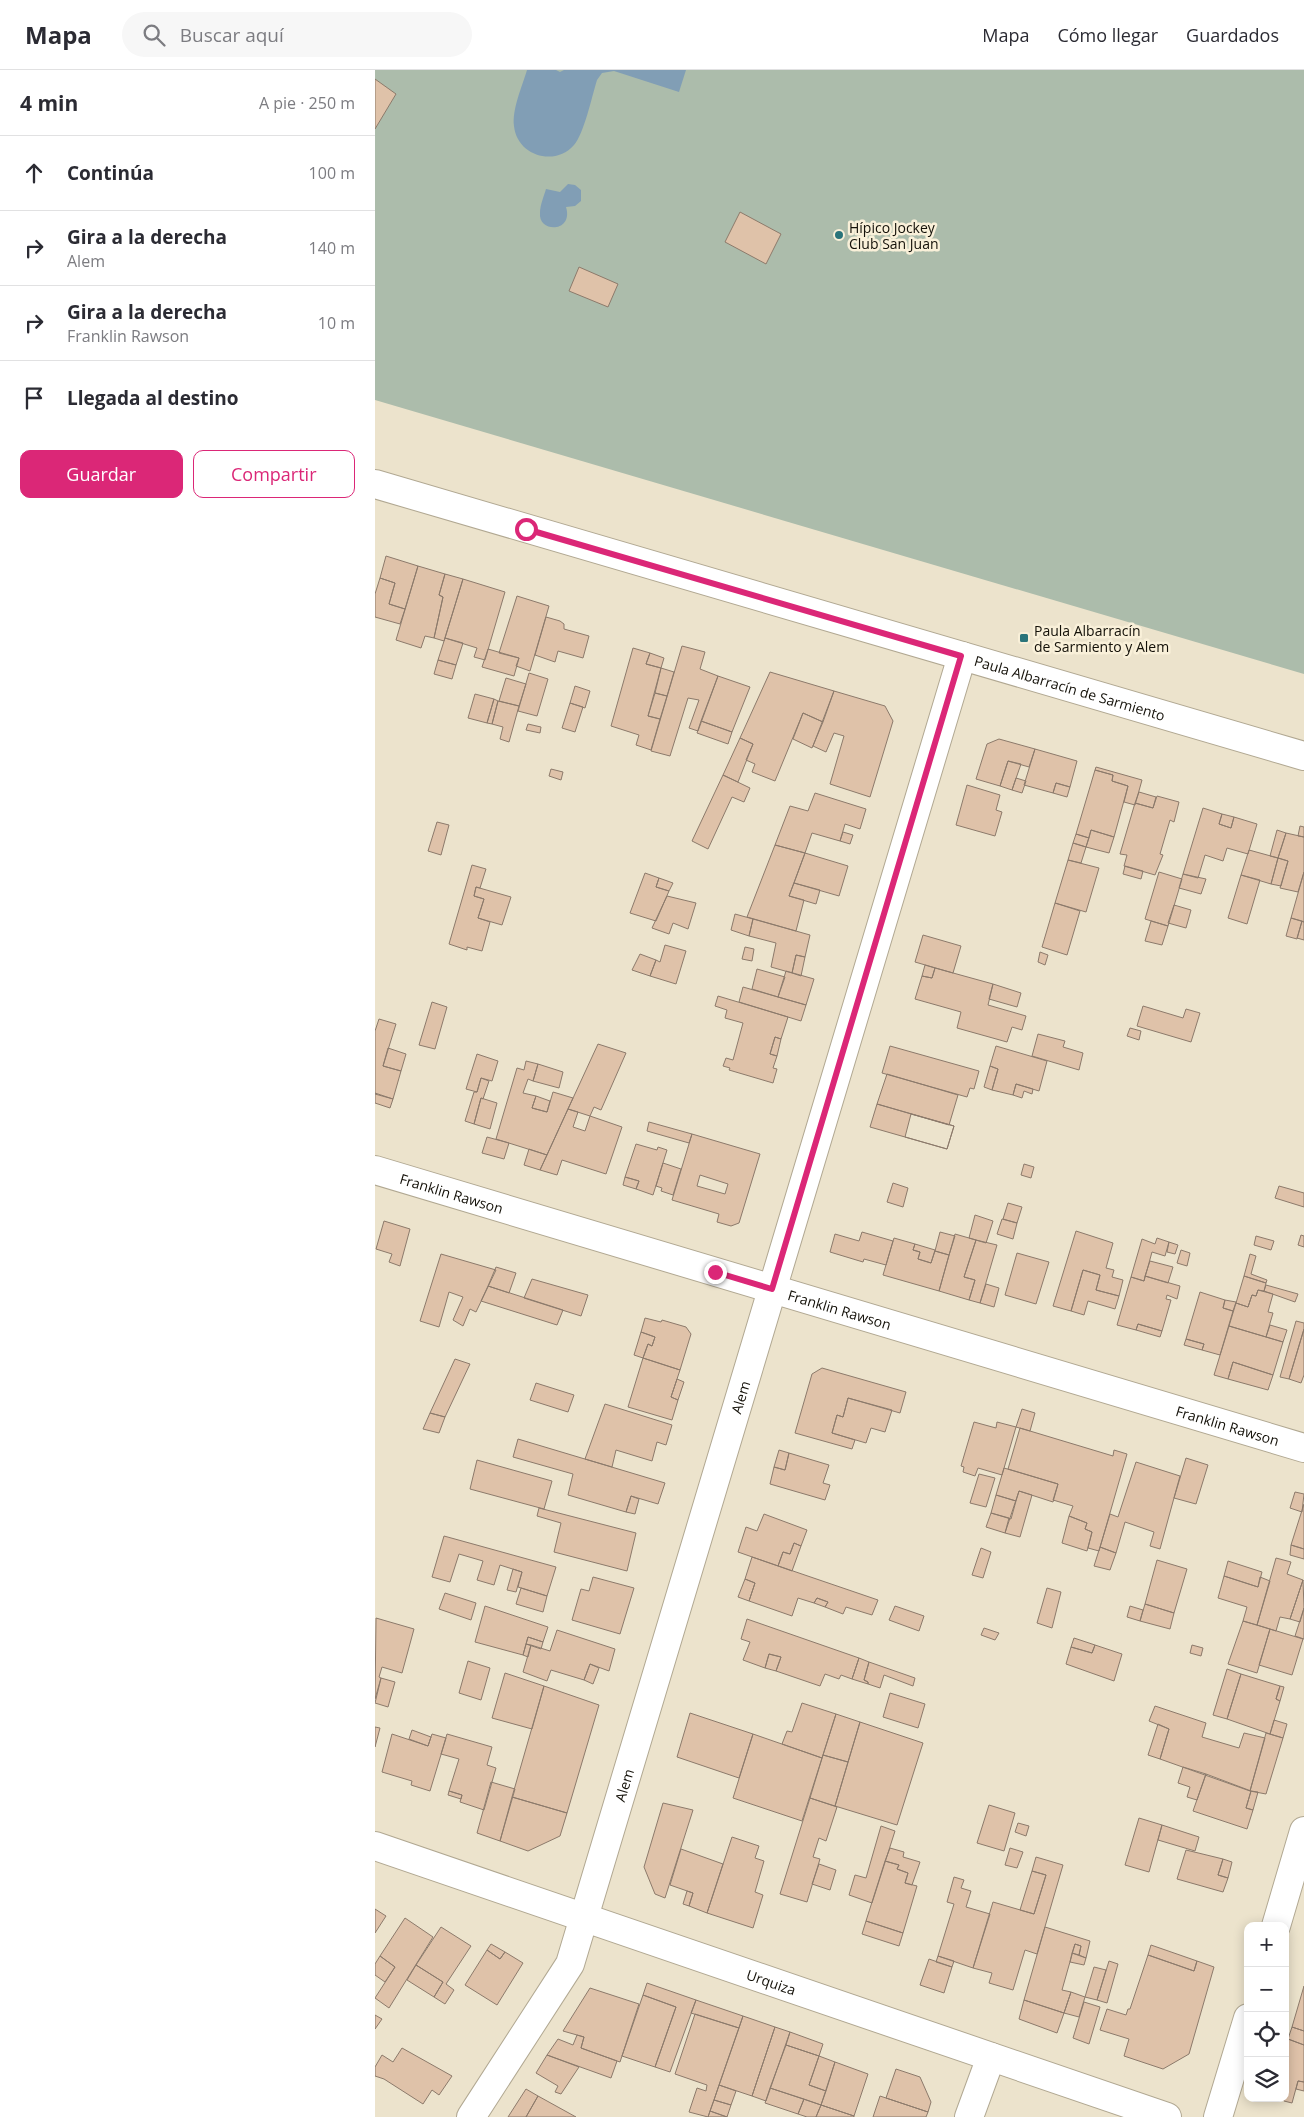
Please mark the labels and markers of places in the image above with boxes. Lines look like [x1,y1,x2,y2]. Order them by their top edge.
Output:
place label: Hípico Jockey Club San Juan [849,218,939,253]
marker: Hípico Jockey Club San Juan [833,229,845,241]
place label: Paula Albarracín de Sarmiento y Alem [1034,621,1169,656]
marker: Paula Albarracín de Sarmiento y Alem [1018,632,1030,644]

